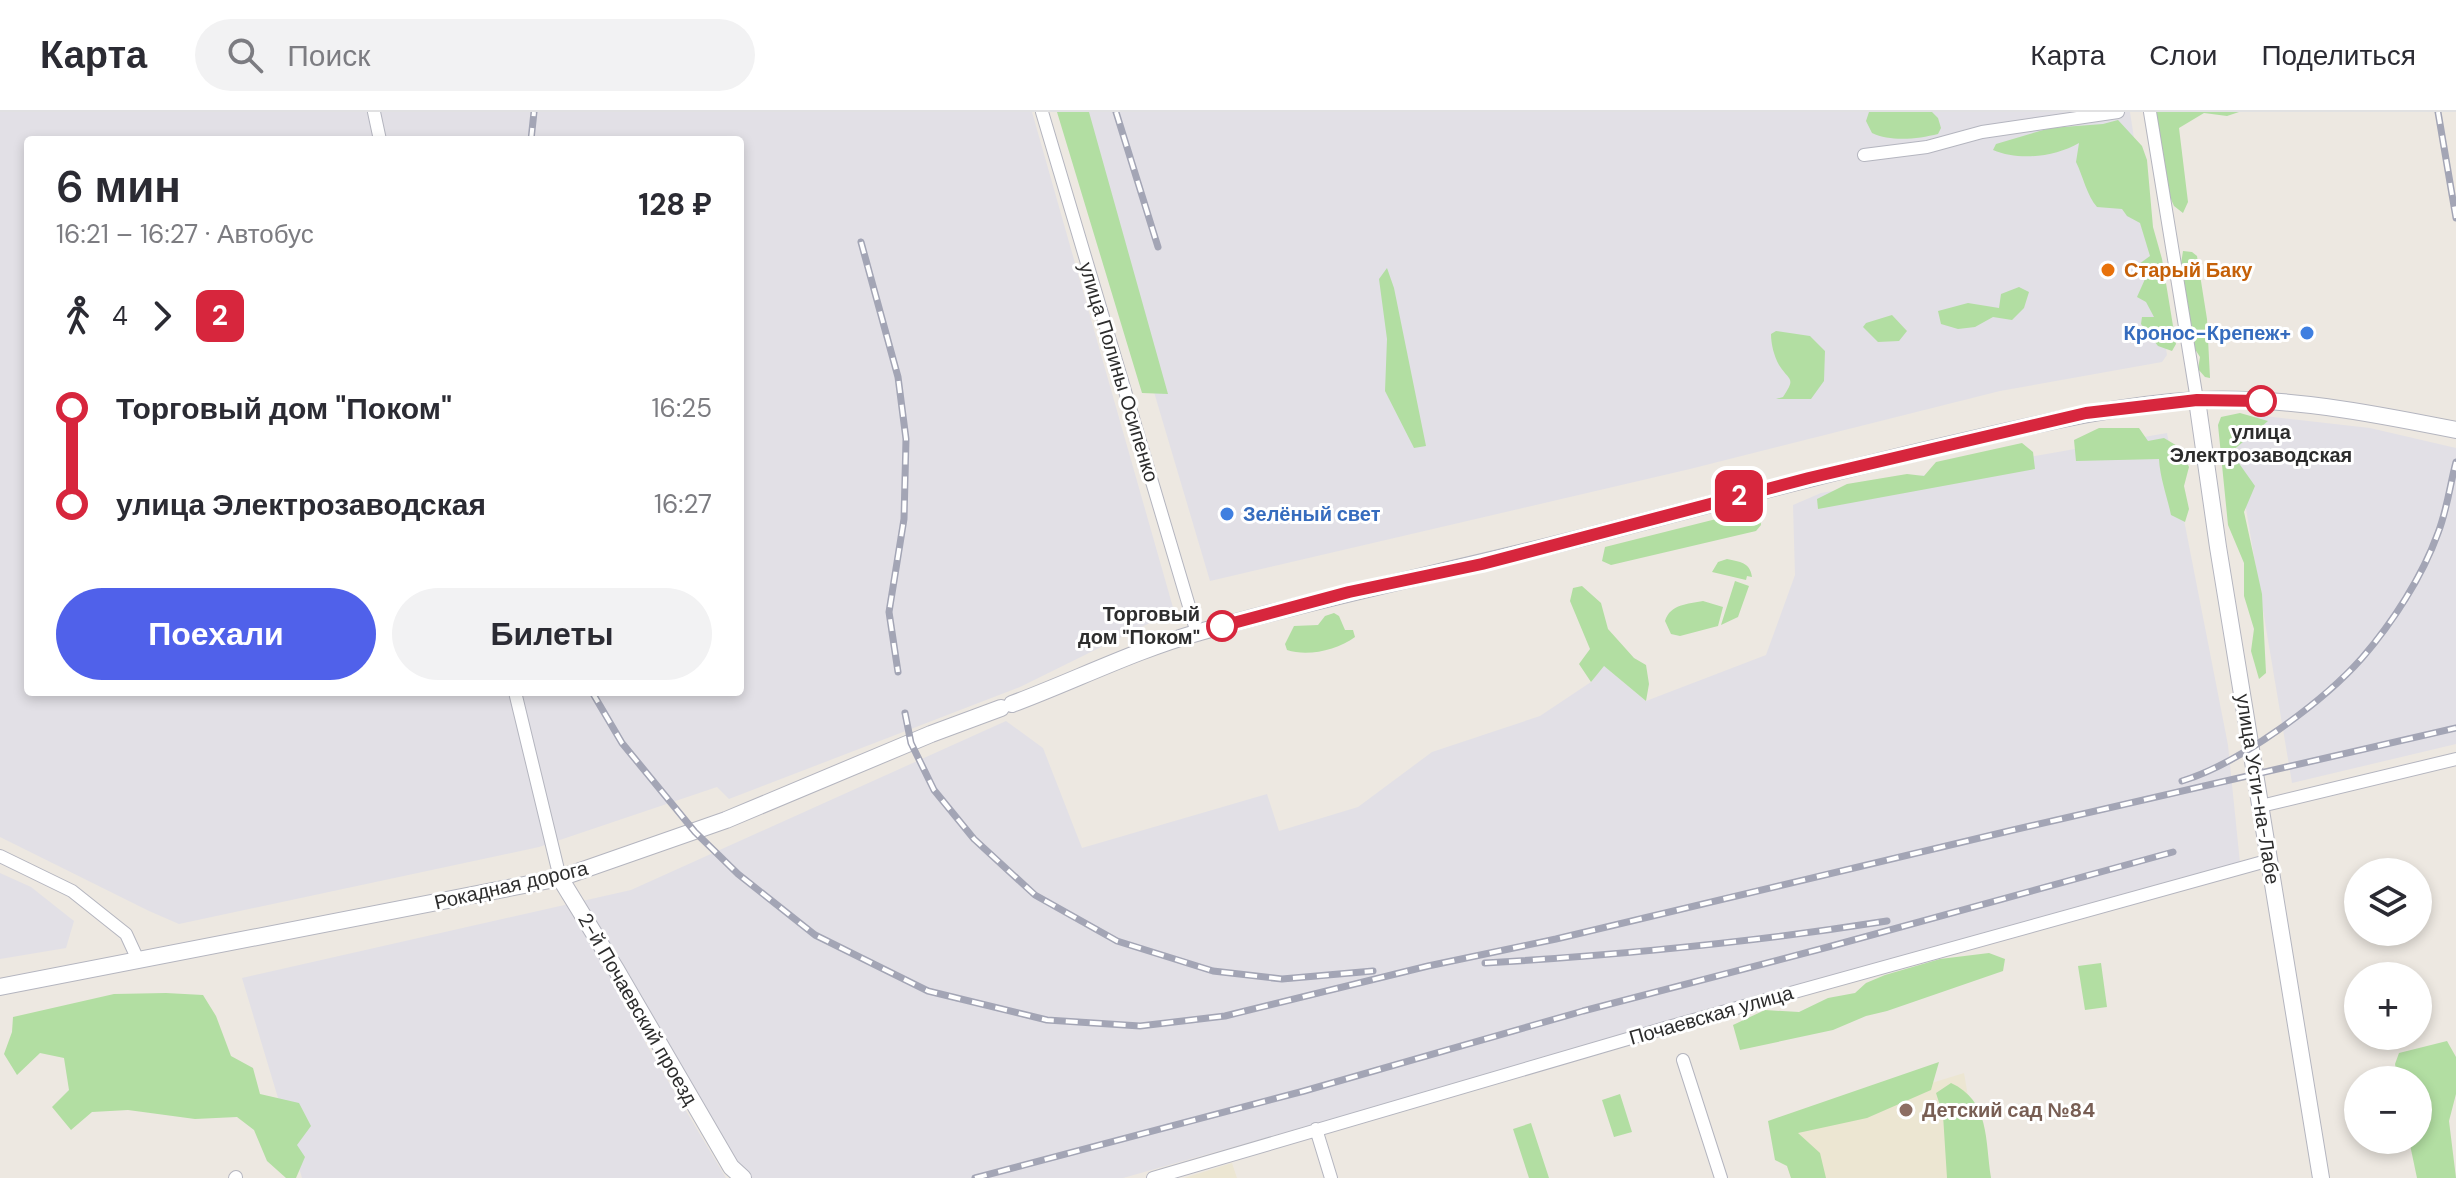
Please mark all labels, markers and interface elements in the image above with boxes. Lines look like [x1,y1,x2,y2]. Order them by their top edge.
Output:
search box [195,19,755,91]
text: Карта [40,30,147,80]
icon: search [223,33,267,77]
text: Поиск [287,36,370,75]
text: Карта [2030,37,2105,74]
text: Слои [2149,37,2217,74]
text: Поделиться [2261,37,2416,74]
text: 6 мин [56,158,181,216]
text: 128 ₽ [638,185,712,224]
text: 16:21 – 16:27 · Автобус [56,217,314,251]
place label: Старый Баку [2124,257,2253,283]
street label: улица Полины Осипенко [1073,259,1165,485]
marker: Старый Баку [2099,261,2117,279]
icon: walk [56,294,100,338]
icon: forward [140,294,184,338]
text: 2 [212,297,228,334]
text: 4 [112,299,128,333]
place label: Кронос-Крепеж+ [2123,320,2291,346]
marker: Кронос-Крепеж+ [2298,324,2316,342]
marker: улица Электрозаводская [2246,386,2276,416]
text: Торговый дом "Поком" [116,389,452,428]
text: 16:25 [651,391,712,425]
place label: улица Электрозаводская [2170,419,2352,468]
line badge: 2 [1713,470,1765,522]
text: 2 [1731,477,1747,514]
text: улица Электрозаводская [116,485,486,524]
text: 16:27 [654,487,712,521]
place label: Зелёный свет [1243,501,1381,527]
marker: Зелёный свет [1218,505,1236,523]
button: Поехали [56,588,376,680]
button: Билеты [392,588,712,680]
place label: Торговый дом "Поком" [1078,601,1200,650]
marker: Торговый дом "Поком" [1207,611,1237,641]
street label: улица Усти-на-Лабе [2230,692,2286,886]
street label: Рокадная дорога [432,854,591,915]
map controls [2344,858,2432,1154]
button: layers [2344,858,2432,946]
street label: 2-й Почаевский проезд [572,908,704,1110]
button: + [2344,962,2432,1050]
street label: Почаевская улица [1626,979,1797,1051]
button: − [2344,1066,2432,1154]
place label: Детский сад №84 [1922,1097,2095,1123]
marker: Детский сад №84 [1897,1101,1915,1119]

